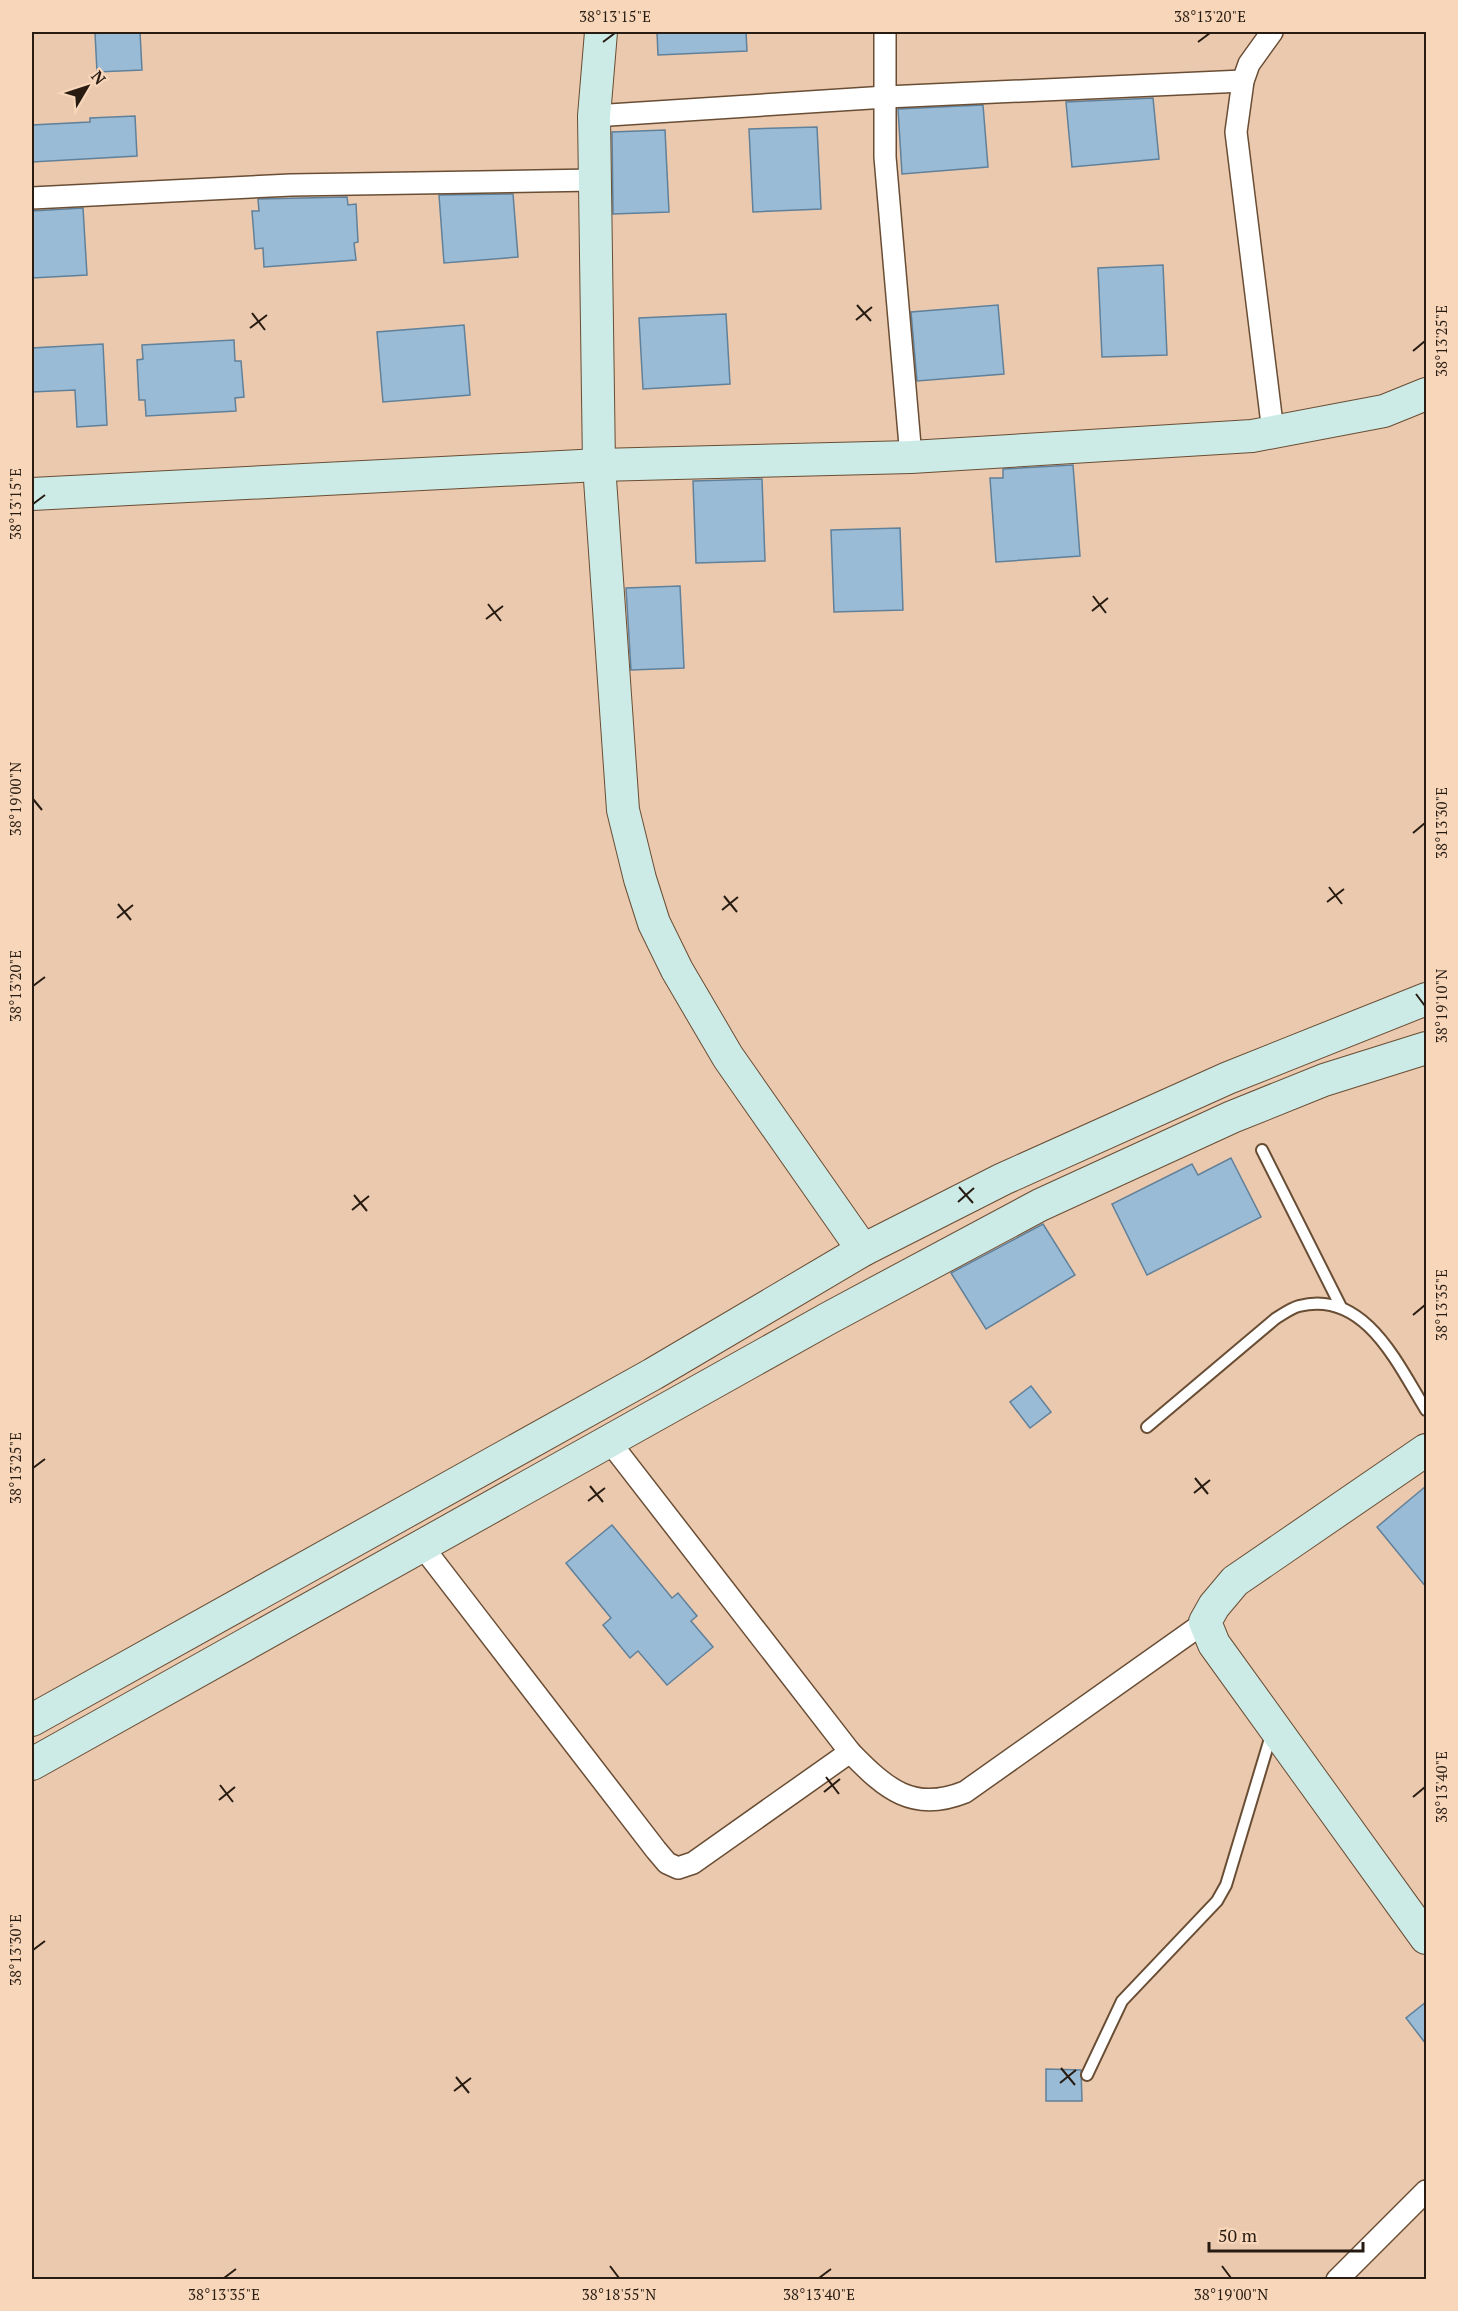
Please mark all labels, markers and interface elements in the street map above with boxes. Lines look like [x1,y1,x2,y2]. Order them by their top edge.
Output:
text: 38°13'15"E [579,6,651,26]
text: 38°13'20"E [1174,6,1246,26]
north arrow [57,57,117,117]
text: N [86,66,111,89]
text: 38°13'25"E [1431,305,1451,377]
text: 38°13'15"E [5,468,25,540]
text: 38°19'00"N [5,762,25,836]
text: 38°13'30"E [1431,787,1451,859]
text: 38°13'20"E [5,950,25,1022]
text: 38°19'10"N [1431,969,1451,1043]
text: 38°13'35"E [1431,1269,1451,1341]
text: 38°13'25"E [5,1432,25,1504]
text: 38°13'40"E [1431,1751,1451,1823]
text: 38°13'30"E [5,1914,25,1986]
scale bar [1209,2215,1364,2253]
text: 50 m [1218,2223,1258,2247]
text: 38°13'35"E [188,2284,260,2304]
text: 38°18'55"N [582,2284,656,2304]
text: 38°13'40"E [783,2284,855,2304]
text: 38°19'00"N [1194,2284,1268,2304]

